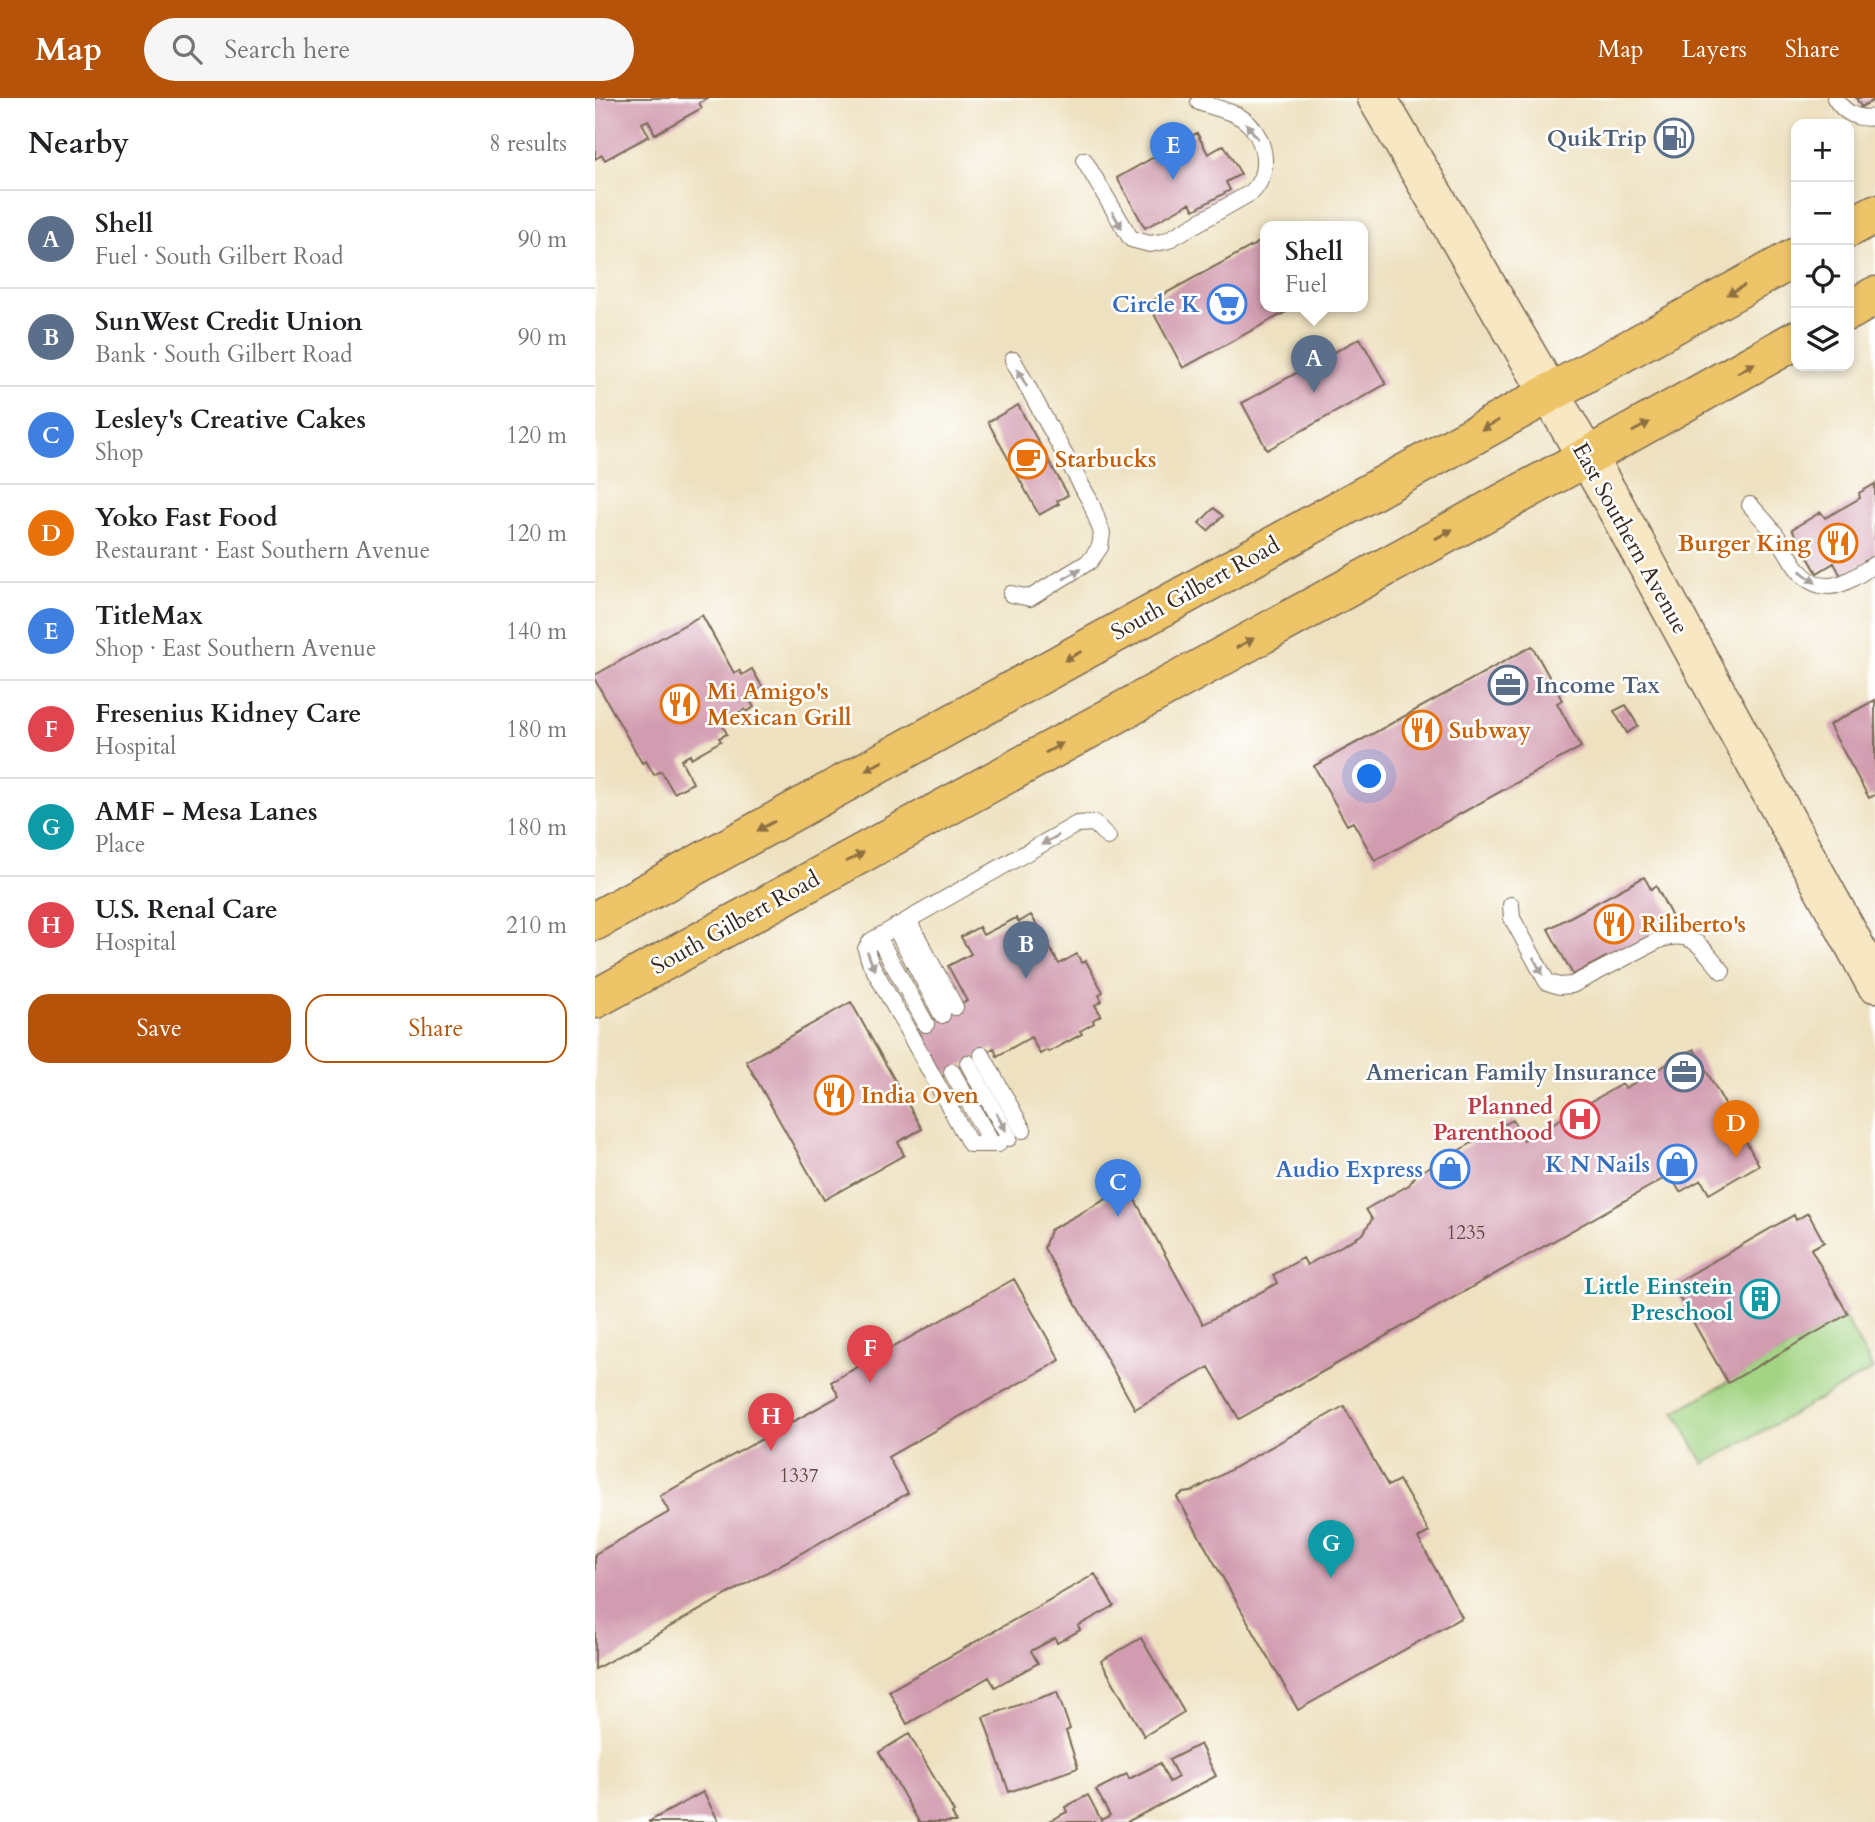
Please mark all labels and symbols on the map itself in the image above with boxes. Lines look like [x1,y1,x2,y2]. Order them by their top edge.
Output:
fuel station icon: QuikTrip [1653,117,1695,159]
pin: E [1150,122,1196,180]
one-way arrow [1245,122,1259,141]
place label: QuikTrip [1547,123,1647,154]
one-way arrow [1111,210,1123,229]
supermarket icon: Circle K [1206,283,1248,325]
one-way arrow [1726,283,1746,295]
place label: Circle K [1112,289,1200,320]
pin: A [1291,335,1337,393]
one-way arrow [1736,362,1755,374]
one-way arrow [1016,369,1028,388]
one-way arrow [1479,419,1499,431]
one-way arrow [1631,421,1651,433]
street label: East Southern Avenue [1565,437,1696,640]
cafe icon: Starbucks [1007,438,1049,480]
place label: Starbucks [1055,444,1157,475]
restaurant icon: Burger King [1817,522,1859,564]
one-way arrow [1435,528,1454,540]
place label: Burger King [1678,528,1811,559]
street label: South Gilbert Road [1105,529,1286,648]
one-way arrow [1062,567,1081,580]
one-way arrow [1798,569,1816,584]
one-way arrow [1235,637,1254,649]
one-way arrow [1064,650,1083,662]
office icon: Income Tax [1487,664,1529,706]
place label: Income Tax [1535,670,1661,701]
place label: Mi Amigo's Mexican Grill [707,676,852,733]
restaurant icon: Mi Amigo's Mexican Grill [659,683,701,725]
restaurant icon: Subway [1401,709,1443,751]
place label: Subway [1449,715,1531,746]
one-way arrow [1044,742,1064,754]
your location [1352,759,1386,793]
one-way arrow [865,760,884,772]
one-way arrow [756,821,776,832]
one-way arrow [1040,834,1059,846]
one-way arrow [845,851,864,863]
street label: South Gilbert Road [645,863,826,982]
restaurant icon: Riliberto's [1593,903,1635,945]
place label: Riliberto's [1641,909,1746,940]
pin: B [1003,921,1049,979]
one-way arrow [866,951,877,972]
one-way arrow [1532,956,1544,976]
office icon: American Family Insurance [1663,1051,1705,1093]
place label: American Family Insurance [1366,1057,1657,1088]
restaurant icon: India Oven [813,1074,855,1116]
place label: India Oven [861,1080,979,1111]
place label: Planned Parenthood [1433,1091,1553,1148]
hospital icon: Planned Parenthood [1559,1098,1601,1140]
pin: D [1713,1100,1759,1158]
one-way arrow [995,1112,1007,1131]
shop icon: K N Nails [1656,1143,1698,1185]
shop icon: Audio Express [1429,1148,1471,1190]
place label: K N Nails [1545,1149,1650,1180]
place label: Audio Express [1275,1154,1423,1185]
pin: C [1095,1159,1141,1217]
house number: 1235 [1447,1220,1485,1246]
place label: Little Einstein Preschool [1584,1271,1733,1328]
building icon: Little Einstein Preschool [1739,1278,1781,1320]
pin: F [847,1325,893,1383]
pin: H [748,1393,794,1451]
house number: 1337 [780,1463,819,1489]
pin: G [1308,1520,1354,1578]

